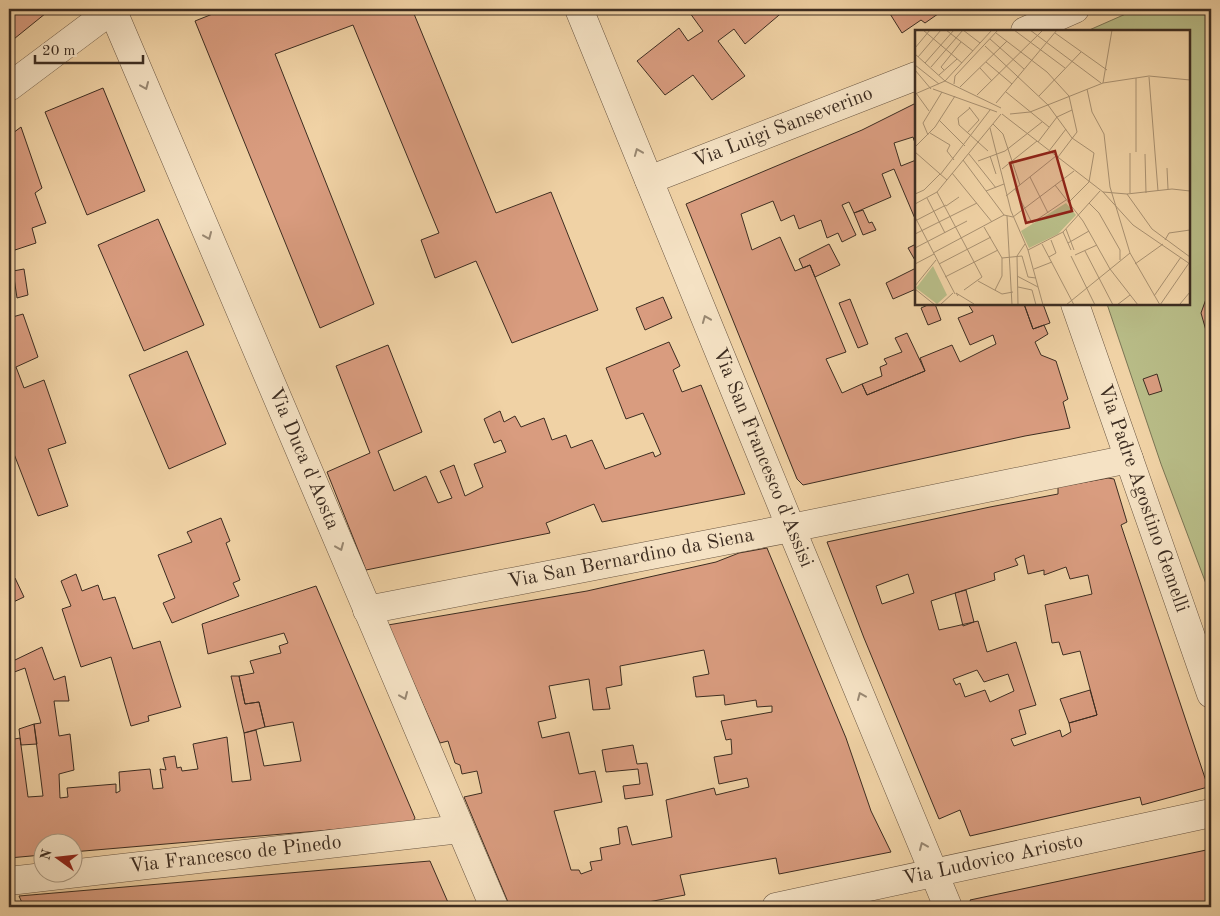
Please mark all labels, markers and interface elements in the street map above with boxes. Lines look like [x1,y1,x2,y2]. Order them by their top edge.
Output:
inset map [915,30,1190,305]
scale bar [35,32,142,64]
text: 20 m [42,44,76,59]
one-way arrow [139,82,149,90]
street label: Via Luigi Sanseverino [691,84,876,172]
one-way arrow [634,148,644,157]
one-way arrow [202,231,213,240]
one-way arrow [702,315,712,324]
street label: Via San Francesco d'Assisi [709,345,816,570]
street label: Via Padre Agostino Gemelli [1094,382,1192,615]
street label: Via Duca d'Aosta [264,385,342,533]
street label: Via San Bernardino da Siena [506,525,756,592]
one-way arrow [334,542,344,551]
one-way arrow [397,691,408,700]
one-way arrow [856,692,867,701]
street label: Via Ludovico Ariosto [901,831,1085,889]
street label: Via Francesco de Pinedo [128,833,343,877]
north arrow [32,834,82,884]
one-way arrow [919,842,930,851]
text: N [38,848,55,862]

